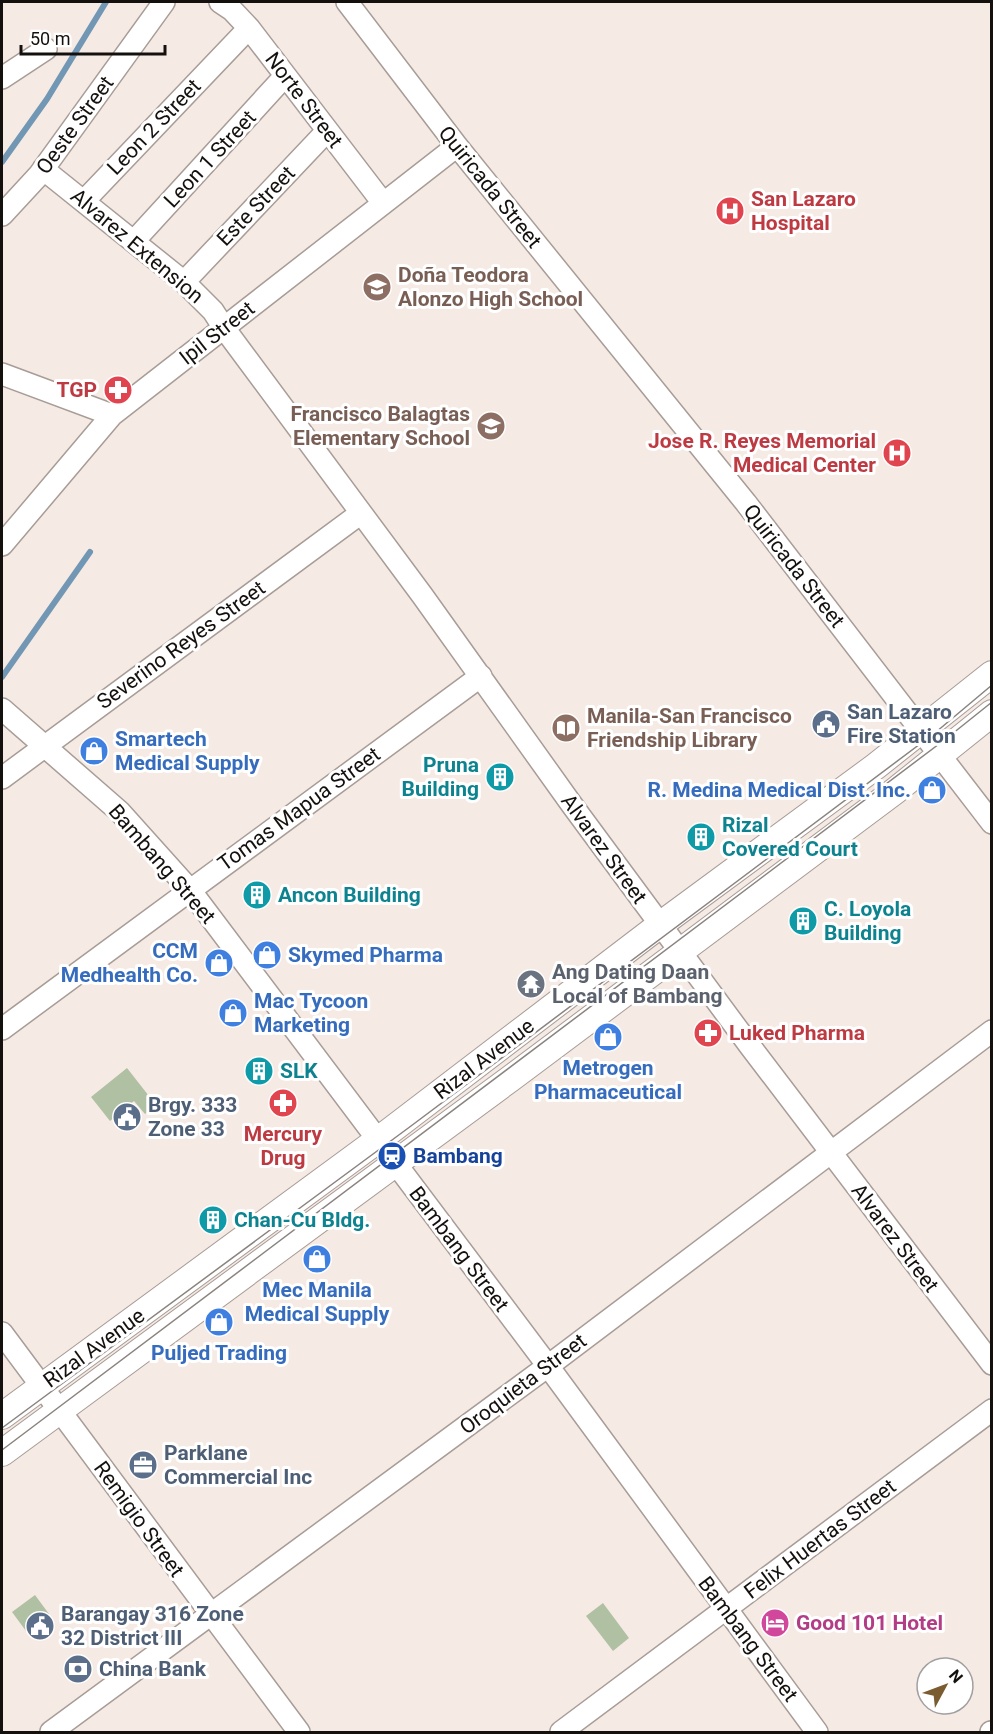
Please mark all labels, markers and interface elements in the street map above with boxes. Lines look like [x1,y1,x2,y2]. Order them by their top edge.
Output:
scale bar [21,18,165,56]
text: 50 m [30,28,70,49]
street label: Norte Street [260,48,348,153]
street label: Oeste Street [31,71,119,179]
street label: Leon 2 Street [102,74,206,180]
street label: Leon 1 Street [159,106,261,212]
street label: Quiricada Street [434,121,546,253]
street label: Este Street [212,161,300,251]
street label: Alvarez Extension [66,184,208,308]
place label: San Lazaro Hospital [751,187,856,235]
hospital icon: San Lazaro Hospital [714,195,746,227]
place label: Doña Teodora Alonzo High School [398,263,583,311]
school or university icon: Doña Teodora Alonzo High School [361,271,393,303]
street label: Ipil Street [175,296,259,370]
pharmacy icon: TGP [102,374,134,406]
place label: TGP [56,378,97,402]
place label: Francisco Balagtas Elementary School [291,402,470,450]
school or university icon: Francisco Balagtas Elementary School [475,410,507,442]
place label: Jose R. Reyes Memorial Medical Center [648,429,876,477]
hospital icon: Jose R. Reyes Memorial Medical Center [881,437,913,469]
street label: Quiricada Street [738,500,850,632]
street label: Severino Reyes Street [92,576,270,714]
place label: San Lazaro Fire Station [847,700,956,748]
place label: Manila-San Francisco Friendship Library [587,704,792,752]
public building icon: San Lazaro Fire Station [810,708,842,740]
library icon: Manila-San Francisco Friendship Library [550,712,582,744]
place label: Smartech Medical Supply [115,727,260,775]
shop icon: Smartech Medical Supply [78,735,110,767]
street label: Tomas Mapua Street [213,742,385,876]
place label: Pruna Building [402,753,479,801]
building icon: Pruna Building [484,761,516,793]
shop icon: R. Medina Medical Dist. Inc. [916,774,948,806]
place label: R. Medina Medical Dist. Inc. [647,778,911,802]
street label: Alvarez Street [556,790,652,908]
street label: Bambang Street [104,799,220,929]
place label: Rizal Covered Court [722,813,858,861]
building icon: Rizal Covered Court [685,821,717,853]
building icon: Ancon Building [241,879,273,911]
place label: Ancon Building [278,883,421,907]
place label: C. Loyola Building [824,897,911,945]
building icon: C. Loyola Building [787,905,819,937]
place label: CCM Medhealth Co. [61,939,198,987]
shop icon: Skymed Pharma [251,939,283,971]
place label: Skymed Pharma [288,943,443,967]
shop icon: CCM Medhealth Co. [203,947,235,979]
place label: Ang Dating Daan Local of Bambang [552,960,722,1008]
temple icon: Ang Dating Daan Local of Bambang [515,968,547,1000]
place label: Mac Tycoon Marketing [254,989,368,1037]
shop icon: Mac Tycoon Marketing [217,997,249,1029]
street label: Rizal Avenue [429,1014,539,1104]
pharmacy icon: Luked Pharma [692,1017,724,1049]
shop icon: Metrogen Pharmaceutical [592,1021,624,1053]
place label: Luked Pharma [729,1021,865,1045]
building icon: SLK [243,1055,275,1087]
place label: Metrogen Pharmaceutical [534,1056,682,1104]
place label: SLK [280,1059,318,1083]
pharmacy icon: Mercury Drug [267,1087,299,1119]
place label: Brgy. 333 Zone 33 [148,1093,237,1141]
public building icon: Brgy. 333 Zone 33 [111,1101,143,1133]
place label: Mercury Drug [244,1122,323,1170]
station icon: Bambang [376,1140,408,1172]
place label: Bambang [413,1144,503,1168]
street label: Alvarez Street [846,1179,944,1297]
street label: Bambang Street [404,1182,514,1316]
building icon: Chan-Cu Bldg. [197,1204,229,1236]
place label: Chan-Cu Bldg. [234,1208,370,1232]
shop icon: Mec Manila Medical Supply [301,1243,333,1275]
place label: Mec Manila Medical Supply [245,1278,390,1326]
street label: Rizal Avenue [39,1303,149,1393]
shop icon: Puljed Trading [203,1306,235,1338]
street label: Oroquieta Street [455,1329,591,1439]
place label: Puljed Trading [151,1341,287,1365]
place label: Parklane Commercial Inc [164,1441,312,1489]
office icon: Parklane Commercial Inc [127,1449,159,1481]
street label: Remigio Street [89,1456,189,1582]
street label: Felix Huertas Street [740,1474,901,1604]
street label: Bambang Street [693,1572,803,1706]
place label: Barangay 316 Zone 32 District III [61,1602,244,1650]
hotel icon: Good 101 Hotel [759,1607,791,1639]
public building icon: Barangay 316 Zone 32 District III [24,1610,56,1642]
place label: Good 101 Hotel [796,1611,943,1635]
bank icon: China Bank [62,1653,94,1685]
north arrow [915,1656,975,1716]
place label: China Bank [99,1657,207,1681]
text: N [945,1666,967,1687]

